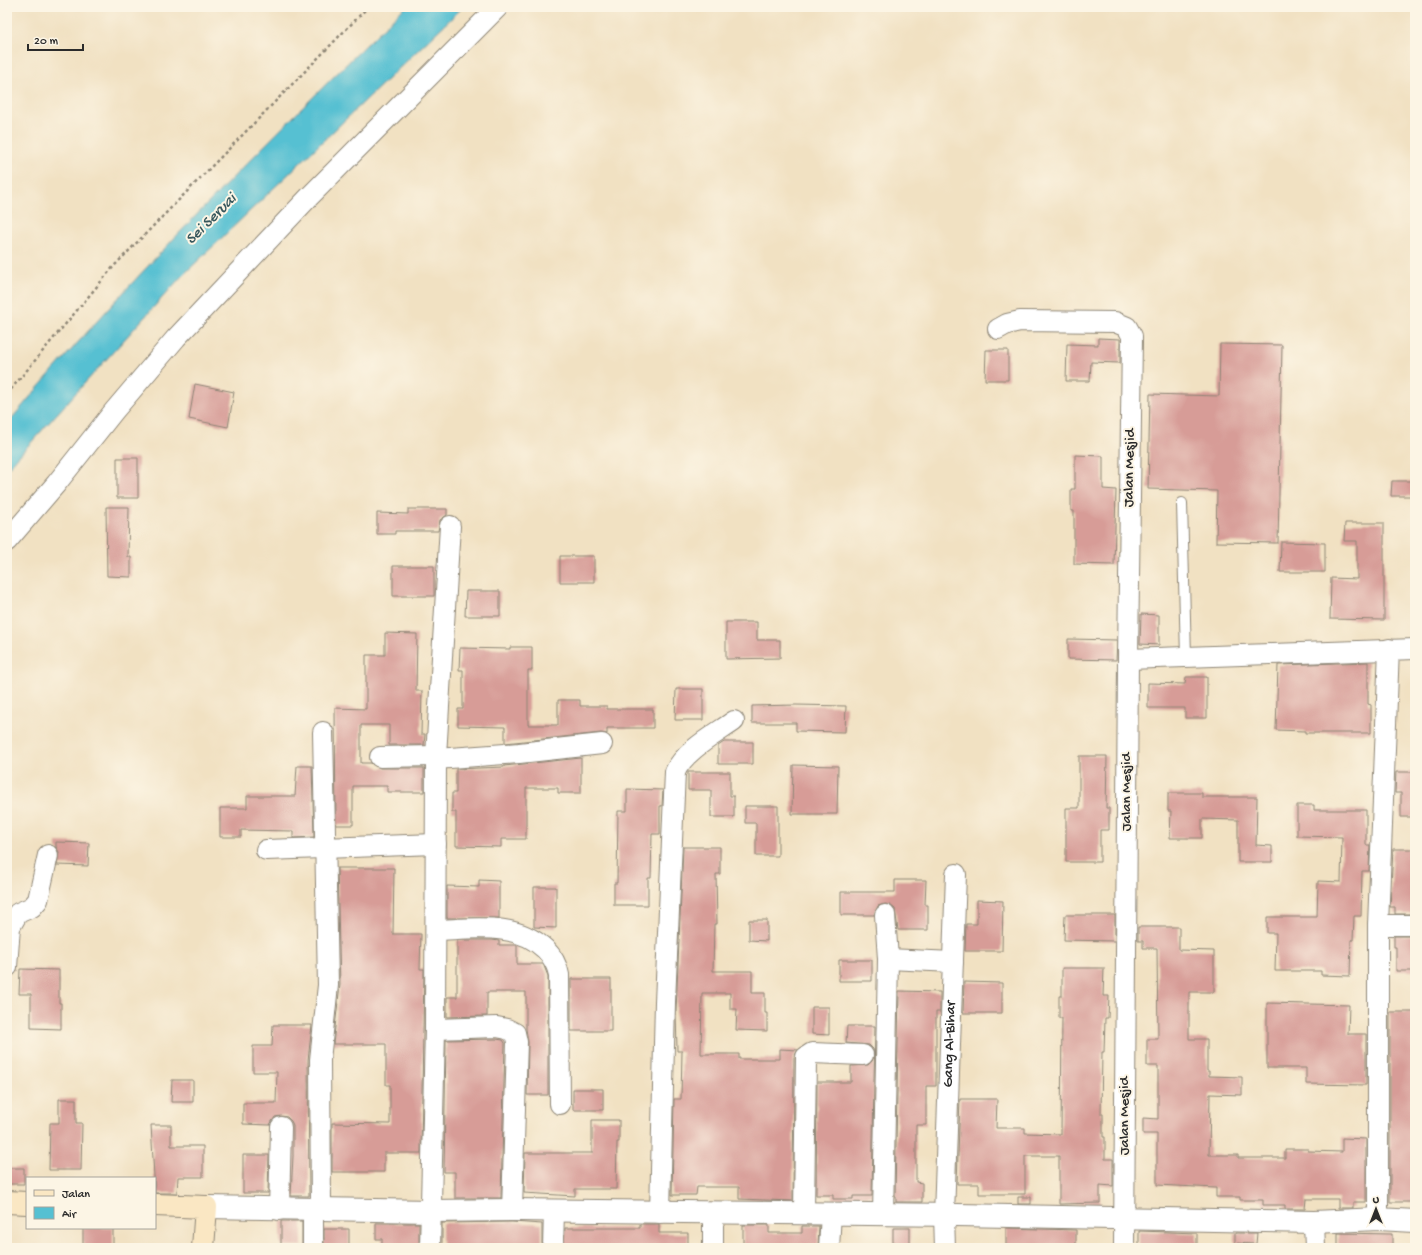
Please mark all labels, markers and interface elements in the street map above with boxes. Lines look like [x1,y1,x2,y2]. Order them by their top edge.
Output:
scale bar [28,26,83,52]
text: 20 m [34,35,59,49]
water label: Sei Seruai [183,190,242,249]
street label: Jalan Mesjid [1120,427,1140,507]
street label: Jalan Mesjid [1118,751,1136,831]
street label: Gang Al-Bihar [939,999,961,1088]
street label: Jalan Mesjid [1116,1075,1134,1155]
legend [26,1177,156,1229]
text: Jalan [62,1188,90,1202]
north arrow [1356,1189,1396,1229]
text: U [1373,1195,1380,1207]
text: Air [62,1208,78,1222]

